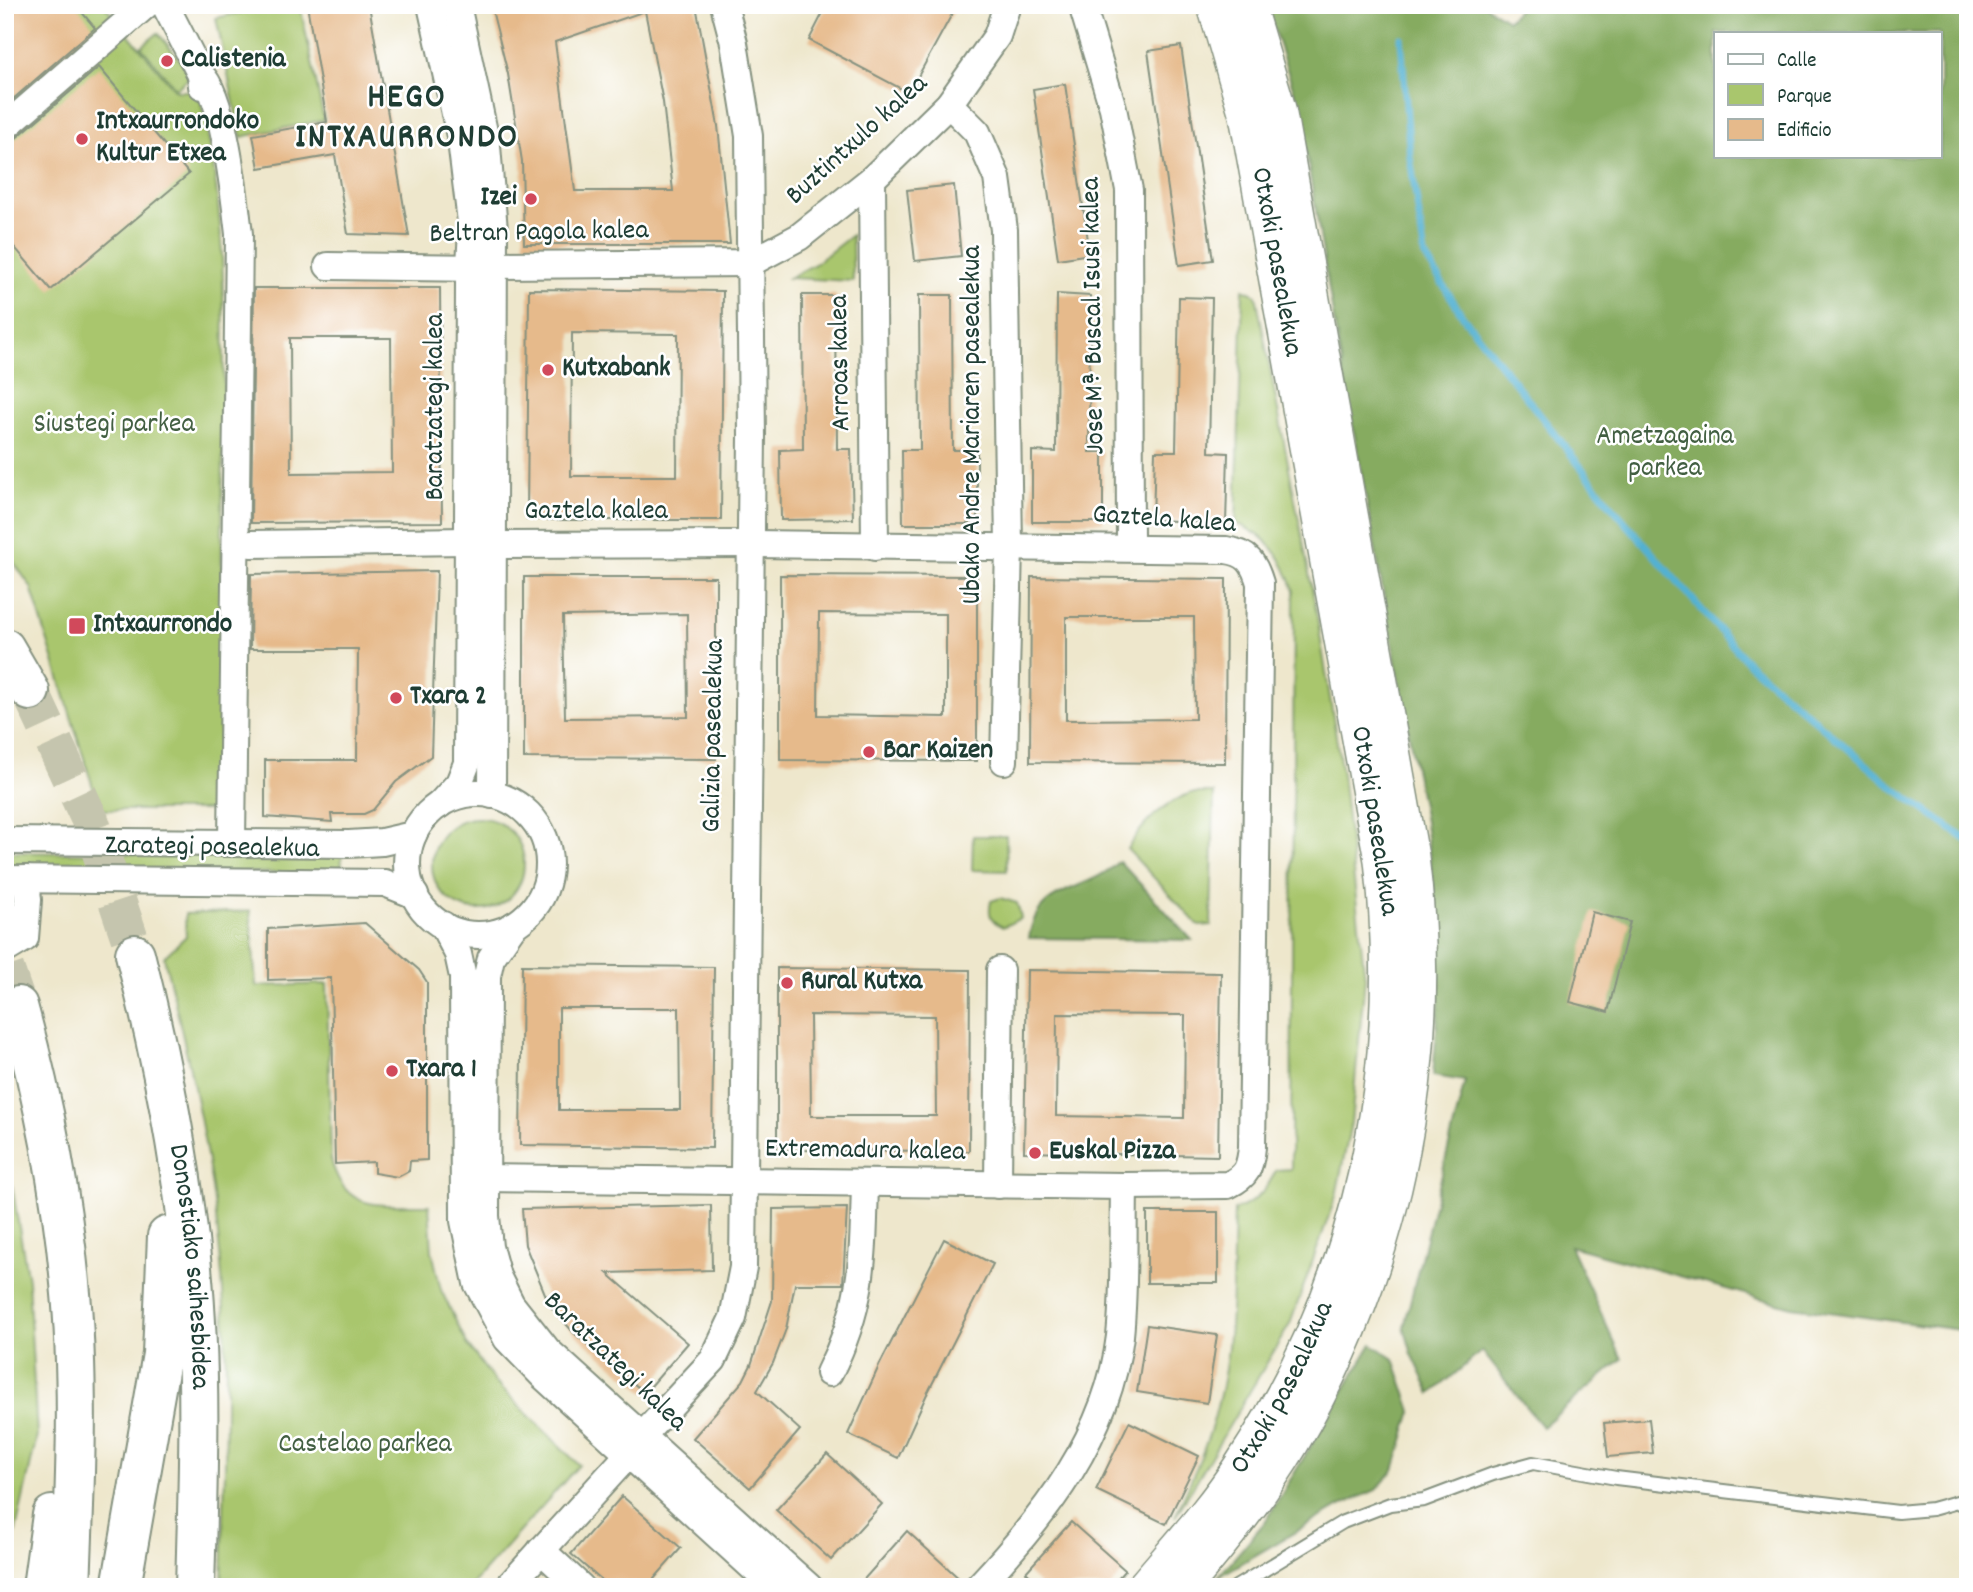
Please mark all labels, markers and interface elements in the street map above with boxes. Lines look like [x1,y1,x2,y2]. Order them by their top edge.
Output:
legend [1714,32,1941,158]
place label: Calistenia [181,41,286,81]
text: Calle [1777,47,1816,77]
marker: Calistenia [159,53,175,69]
street label: Buztintxulo kalea [778,66,939,216]
district label: HEGO INTXAURRONDO [295,74,519,164]
text: Parque [1777,83,1832,113]
place label: Intxaurrondoko Kultur Etxea [96,103,259,175]
text: Edificio [1777,117,1832,147]
marker: Intxaurrondoko Kultur Etxea [74,131,90,147]
street label: Otxoki pasealekua [1239,164,1311,360]
street label: Jose Mª Buscal Isusi kalea [1073,176,1117,455]
place label: Izei [480,179,517,219]
marker: Izei [523,191,539,207]
street label: Beltran Pagola kalea [429,212,650,256]
street label: Ubako Andre Mariaren pasealekua [954,245,994,604]
street label: Arroas kalea [821,294,863,432]
street label: Baratzategi kalea [417,313,457,501]
place label: Kutxabank [562,350,671,390]
marker: Kutxabank [540,362,556,378]
park label: Siustegi parkea [33,406,195,446]
park label: Ametzagaina parkea [1596,418,1735,490]
street label: Gaztela kalea [524,493,669,533]
street label: Gaztela kalea [1091,496,1238,546]
place label: Intxaurrondo [93,606,232,646]
marker: Intxaurrondo [67,616,87,636]
street label: Galizia pasealekua [693,638,737,833]
place label: Txara 2 [410,678,487,718]
marker: Txara 2 [388,690,404,706]
street label: Otxoki pasealekua [1338,723,1408,919]
place label: Bar Kaizen [883,732,993,772]
marker: Bar Kaizen [861,744,877,760]
street label: Zarategi pasealekua [104,827,320,871]
place label: Rural Kutxa [801,963,923,1003]
marker: Rural Kutxa [779,975,795,991]
place label: Txara 1 [406,1051,477,1091]
marker: Txara 1 [384,1063,400,1079]
street label: Extremadura kalea [764,1130,966,1174]
place label: Euskal Pizza [1049,1133,1176,1173]
street label: Donostiako saihesbidea [156,1141,218,1391]
marker: Euskal Pizza [1027,1145,1043,1161]
street label: Baratzategi kalea [533,1284,696,1443]
street label: Otxoki pasealekua [1222,1295,1346,1483]
park label: Castelao parkea [278,1426,453,1466]

